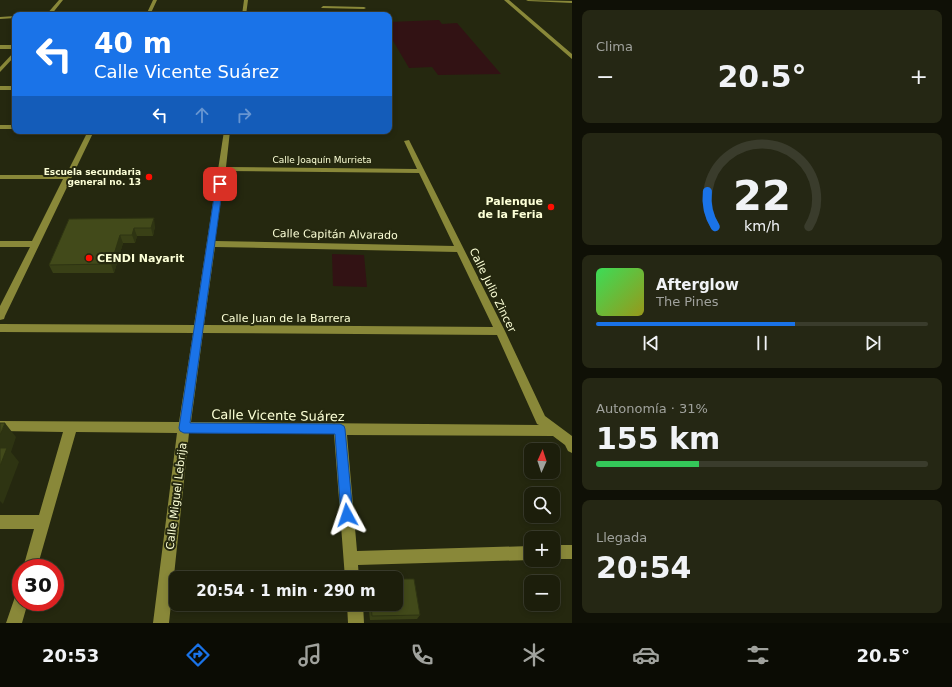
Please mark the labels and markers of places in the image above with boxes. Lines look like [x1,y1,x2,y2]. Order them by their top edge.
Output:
place label: Escuela secundaria general no. 13 [44,167,141,187]
pin [203,167,237,201]
marker: Escuela secundaria general no. 13 [144,172,154,182]
place label: Palenque de la Feria [478,195,543,221]
marker: Palenque de la Feria [546,202,556,212]
place label: CENDI Nayarit [97,252,184,265]
marker: CENDI Nayarit [84,253,94,263]

